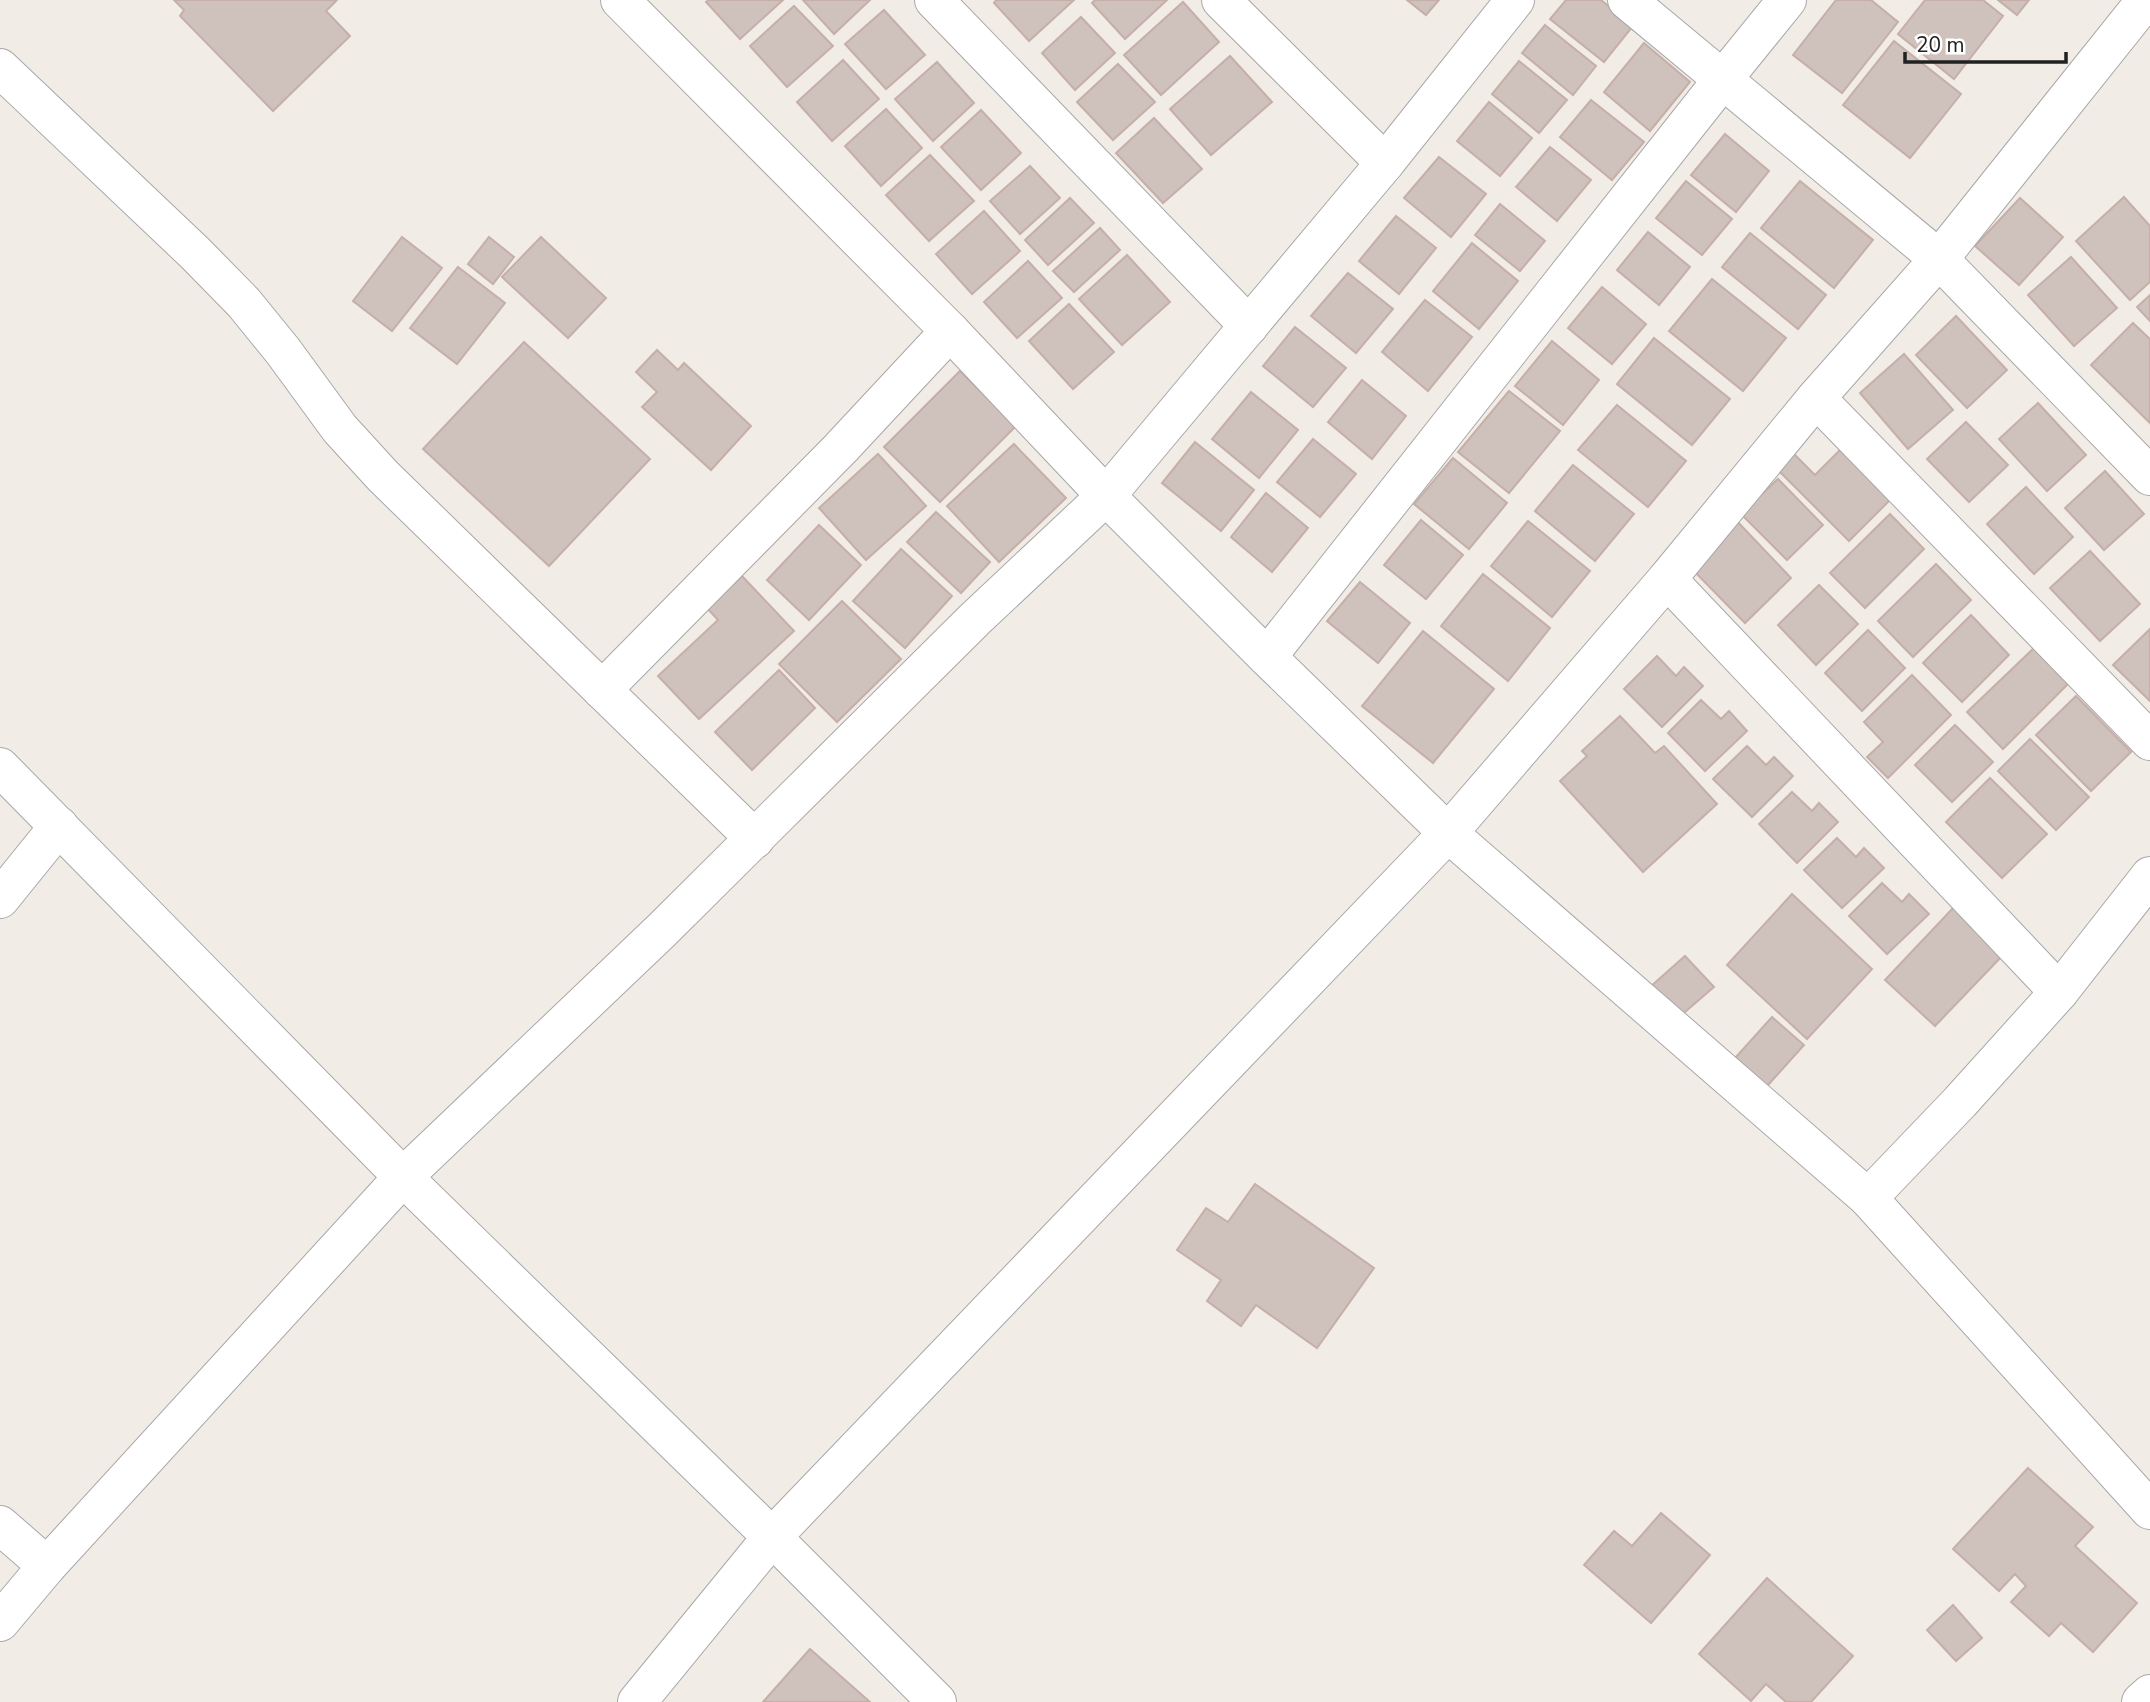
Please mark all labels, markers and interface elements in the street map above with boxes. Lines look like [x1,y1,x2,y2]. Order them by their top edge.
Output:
scale bar [1905,21,2066,65]
text: 20 m [1916,31,1965,59]

